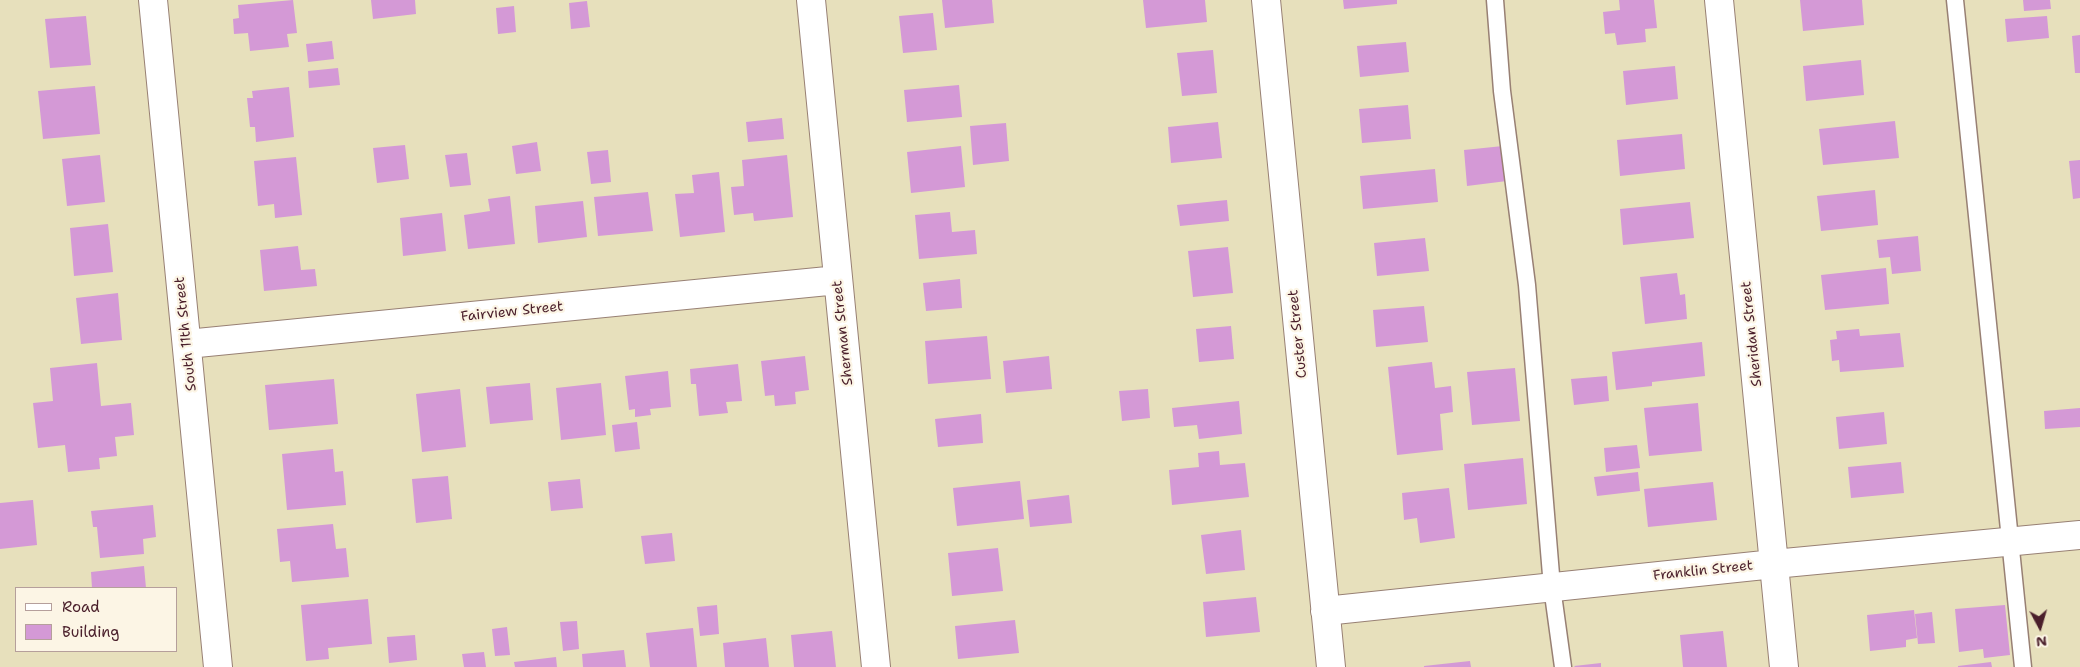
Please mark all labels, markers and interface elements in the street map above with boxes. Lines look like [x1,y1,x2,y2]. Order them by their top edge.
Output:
street label: South 11th Street [172,276,200,392]
street label: Sherman Street [829,280,857,386]
street label: Sheridan Street [1738,280,1766,388]
street label: Custer Street [1285,289,1311,379]
street label: Fairview Street [460,298,564,326]
street label: Franklin Street [1652,557,1754,585]
legend [15,587,178,652]
text: Road [62,597,100,617]
north arrow [2015,602,2065,652]
text: Building [62,622,119,642]
text: N [2035,632,2048,651]

